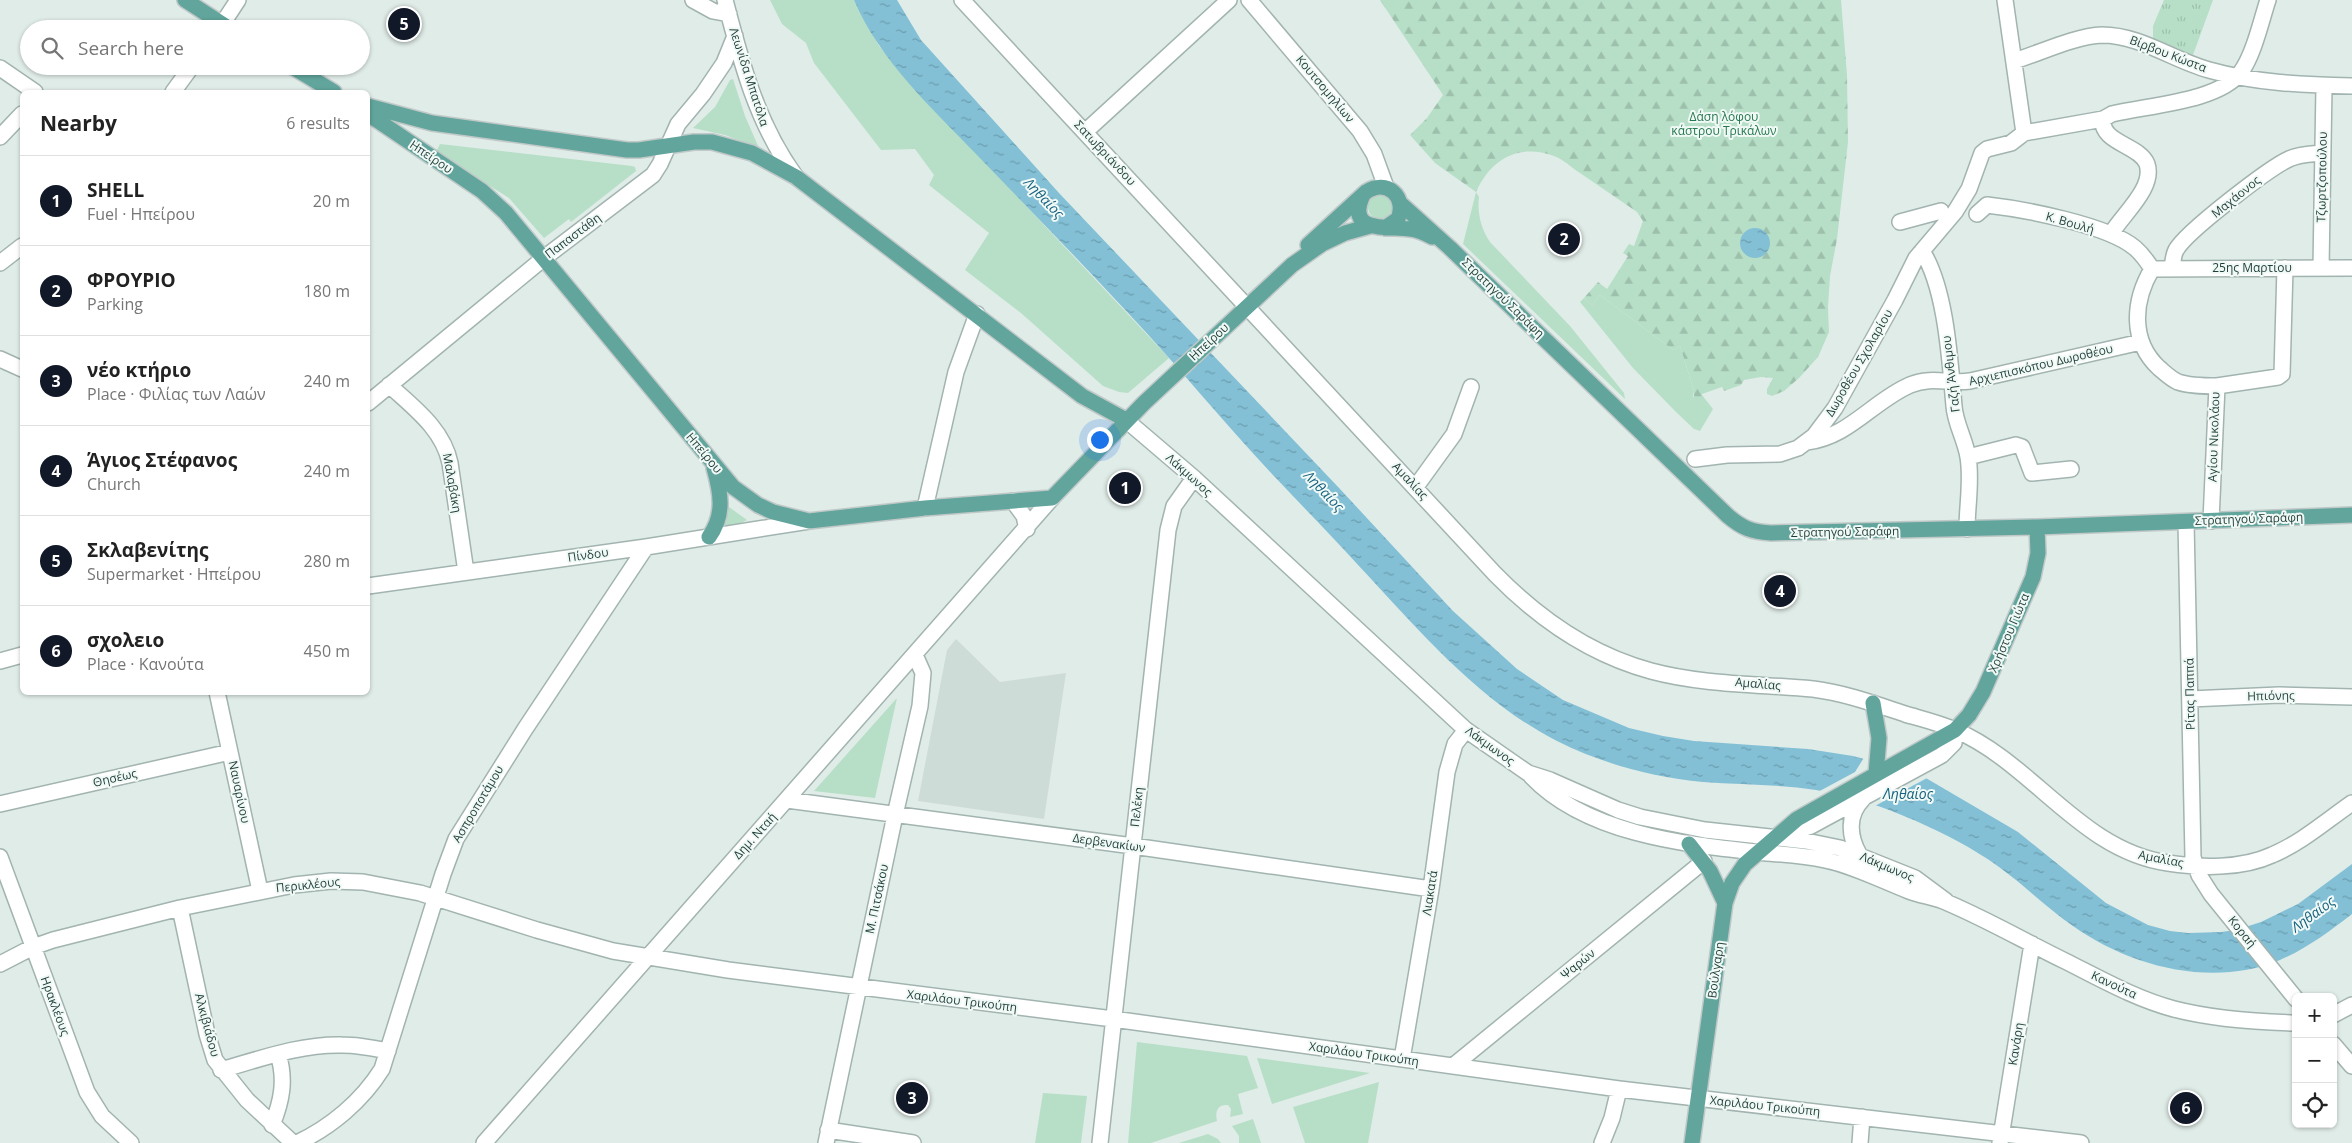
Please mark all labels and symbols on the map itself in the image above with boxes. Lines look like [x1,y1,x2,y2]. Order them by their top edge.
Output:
pin: 5 [388,5,420,43]
street label: Λεωνίδα Μπατόλα [725,25,774,129]
street label: Βίρβου Κώστα [2127,31,2210,76]
street label: Κουτσομηλίων [1292,51,1359,126]
park label: Δάση λόφου κάστρου Τρικάλων [1671,108,1777,139]
street label: Σατωβριάνδου [1071,116,1140,189]
street label: Τζωρτζοπούλου [2312,131,2331,223]
street label: Ηπείρου [407,136,456,177]
street label: Μαχάονος [2208,171,2264,222]
water label: Ληθαίος [1019,172,1069,223]
street label: Κ. Βουλή [2044,208,2096,238]
street label: Παπαστάθη [541,209,604,262]
pin: 2 [1548,220,1580,258]
street label: Στρατηγού Σαράφη [1458,254,1548,341]
street label: 25ης Μαρτίου [2212,259,2292,276]
street label: Δωροθέου Σχολαρίου [1821,306,1896,420]
street label: Ηπείρου [1185,319,1232,364]
street label: Γαζή Άνθιμου [1937,335,1964,413]
street label: Αρχιεπισκόπου Δωροθέου [1967,340,2115,389]
street label: Αγίου Νικολάου [2203,392,2224,482]
your location [1087,427,1113,453]
street label: Ηπείρου [682,429,726,477]
street label: Λάκμωνος [1162,449,1216,500]
street label: Μαλαβάκη [439,452,466,514]
street label: Αμαλίας [1388,458,1432,503]
water label: Ληθαίος [1299,465,1349,516]
pin: 1 [1109,469,1141,507]
street label: Στρατηγού Σαράφη [2194,508,2303,529]
street label: Στρατηγού Σαράφη [1791,522,1899,541]
street label: Πίνδου [566,543,609,566]
pin: 4 [1764,572,1796,610]
street label: Χρήστου Γιώτα [1984,590,2033,675]
street label: Ρίτας Παππά [2180,657,2199,730]
street label: Αμαλίας [1734,673,1782,694]
street label: Ηπιόνης [2247,687,2295,704]
street label: Λάκμωνος [1462,722,1519,769]
street label: Ναυαρίνου [225,759,254,825]
street label: Ασπροποτάμου [448,762,507,845]
street label: Θησέως [91,764,139,791]
water label: Ληθαίος [1882,784,1934,803]
street label: Πελέκη [1126,786,1147,828]
street label: Δημ. Νταή [729,809,780,863]
street label: Δερβενακίων [1072,829,1146,856]
street label: Αμαλίας [2137,846,2185,871]
street label: Λάκμωνος [1858,848,1917,886]
street label: Μ. Πιτσάκου [861,862,892,935]
street label: Λιακατά [1418,869,1442,917]
street label: Περικλέους [275,873,341,896]
water label: Ληθαίος [2286,891,2339,937]
street label: Κοραή [2224,912,2260,951]
street label: Βούλγαρη [1703,941,1728,999]
street label: Ψαρών [1557,944,1599,983]
street label: Κανούτα [2089,967,2140,1003]
street label: Ηρακλέους [37,974,74,1038]
street label: Χαριλάου Τρικούπη [906,985,1018,1016]
street label: Αλκιβιάδου [191,991,224,1058]
street label: Κανάρη [2004,1021,2027,1067]
street label: Χαριλάου Τρικούπη [1308,1037,1420,1070]
pin: 3 [896,1079,928,1117]
pin: 6 [2170,1089,2202,1127]
street label: Χαριλάου Τρικούπη [1709,1091,1821,1120]

